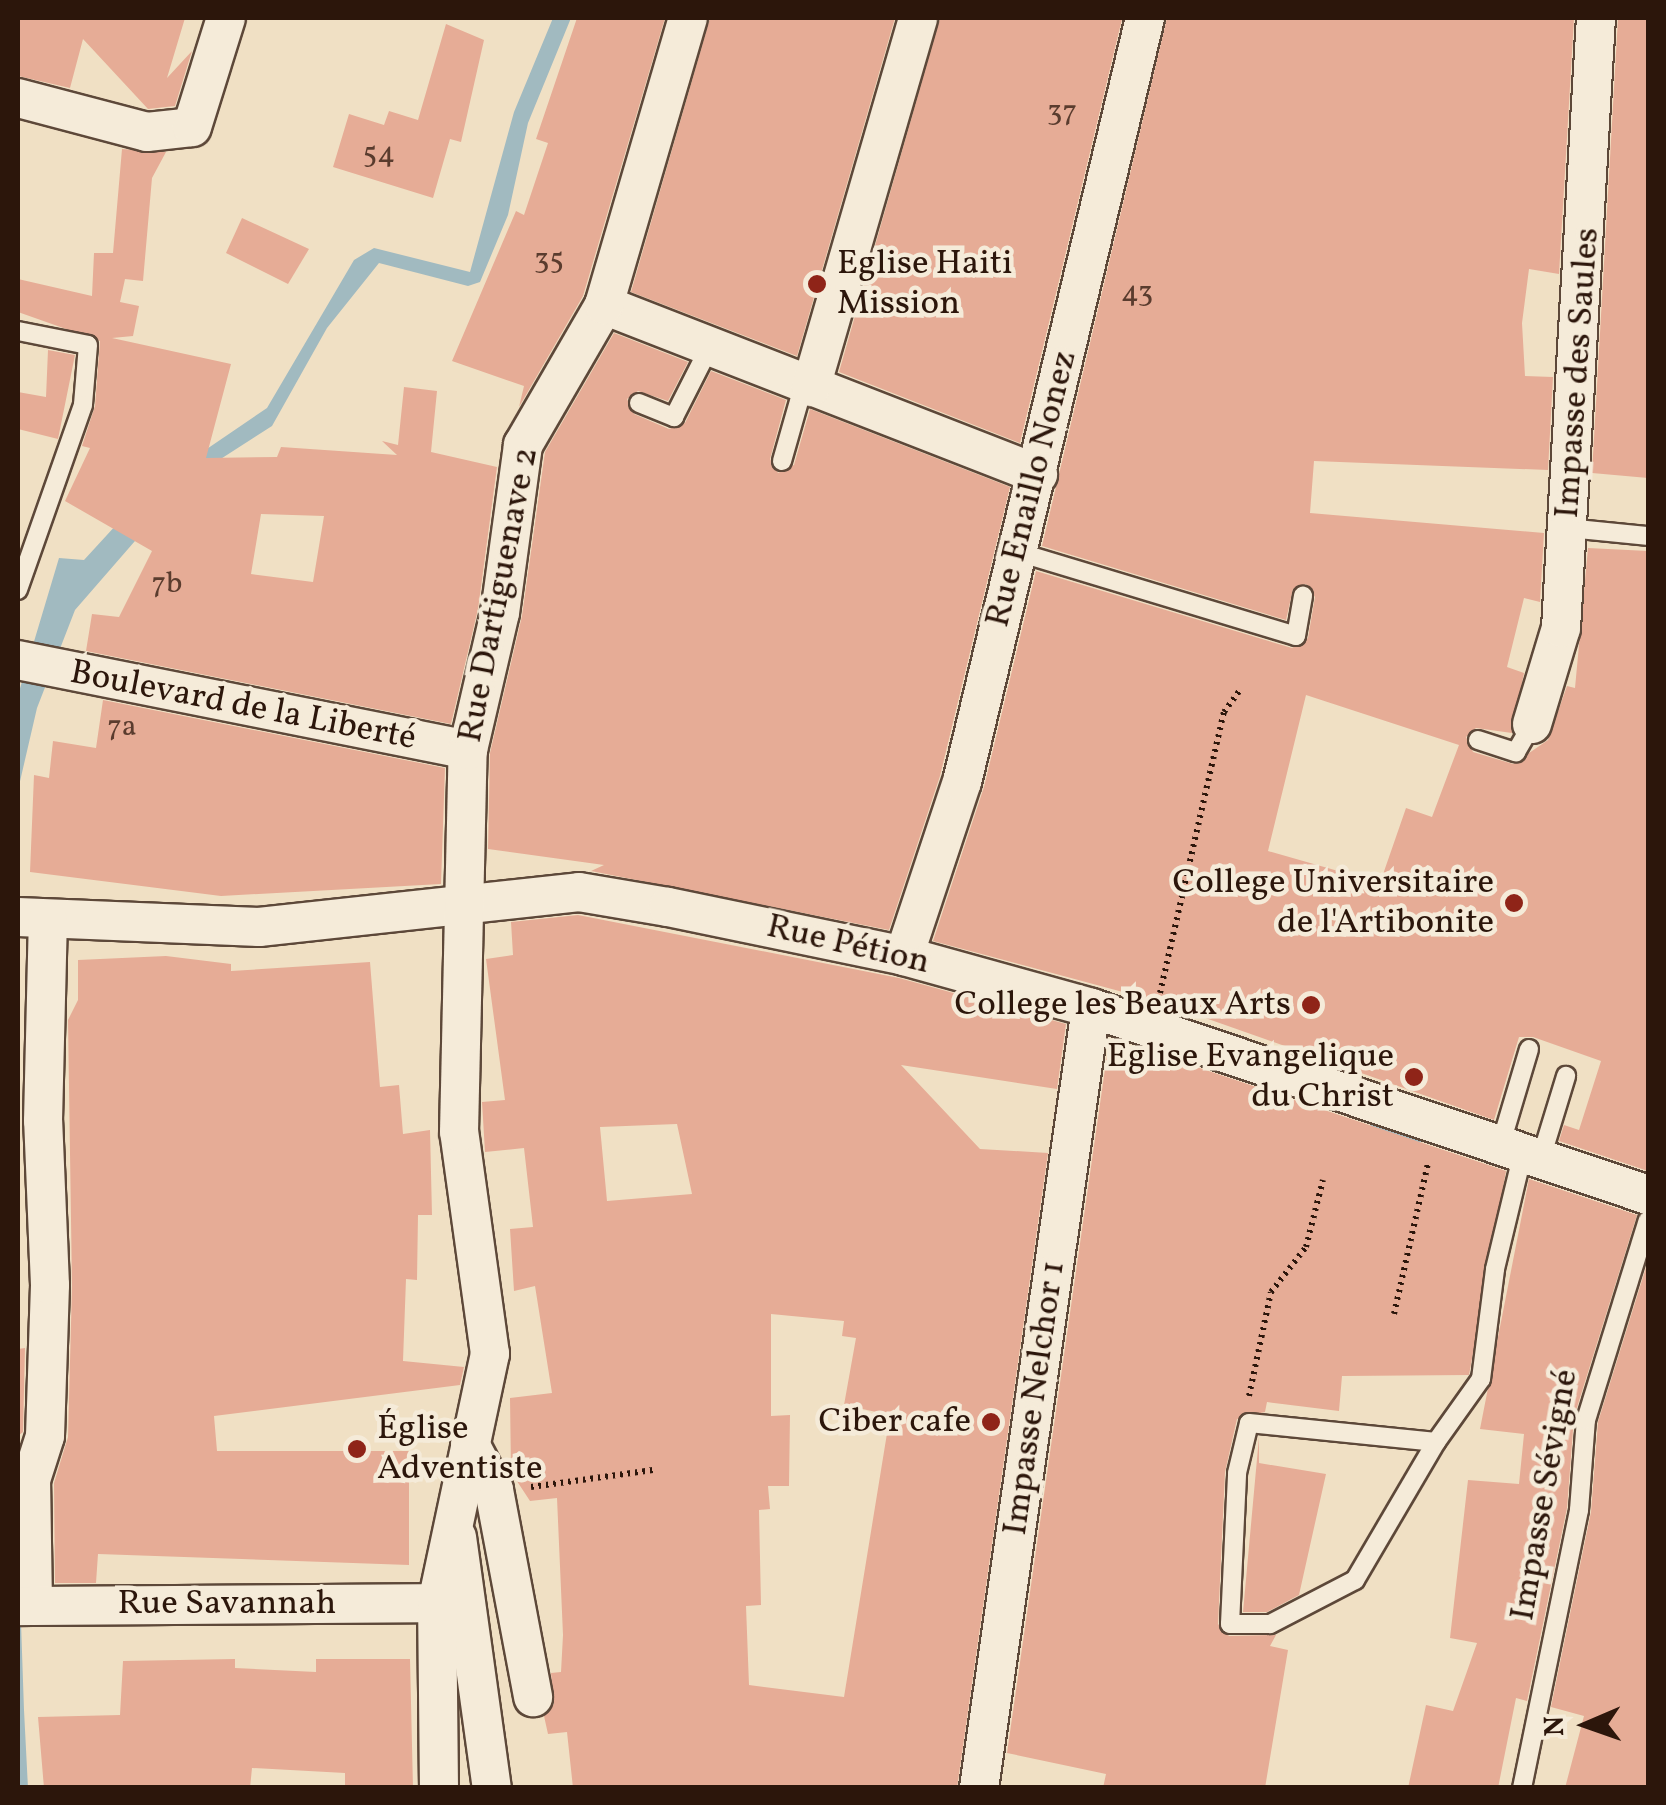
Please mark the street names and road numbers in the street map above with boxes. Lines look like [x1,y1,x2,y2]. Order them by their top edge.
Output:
street label: Impasse des Saules [1547,226,1609,520]
street label: Rue Enaillo Nonez [977,346,1087,632]
street label: Rue Dartiguenave 2 [450,444,548,746]
street label: Boulevard de la Liberté [66,652,420,760]
street label: Rue Pétion [762,906,934,984]
street label: Impasse Nelchor 1 [995,1258,1075,1538]
street label: Impasse Sévigné [1502,1366,1588,1624]
street label: Rue Savannah [118,1583,336,1625]

